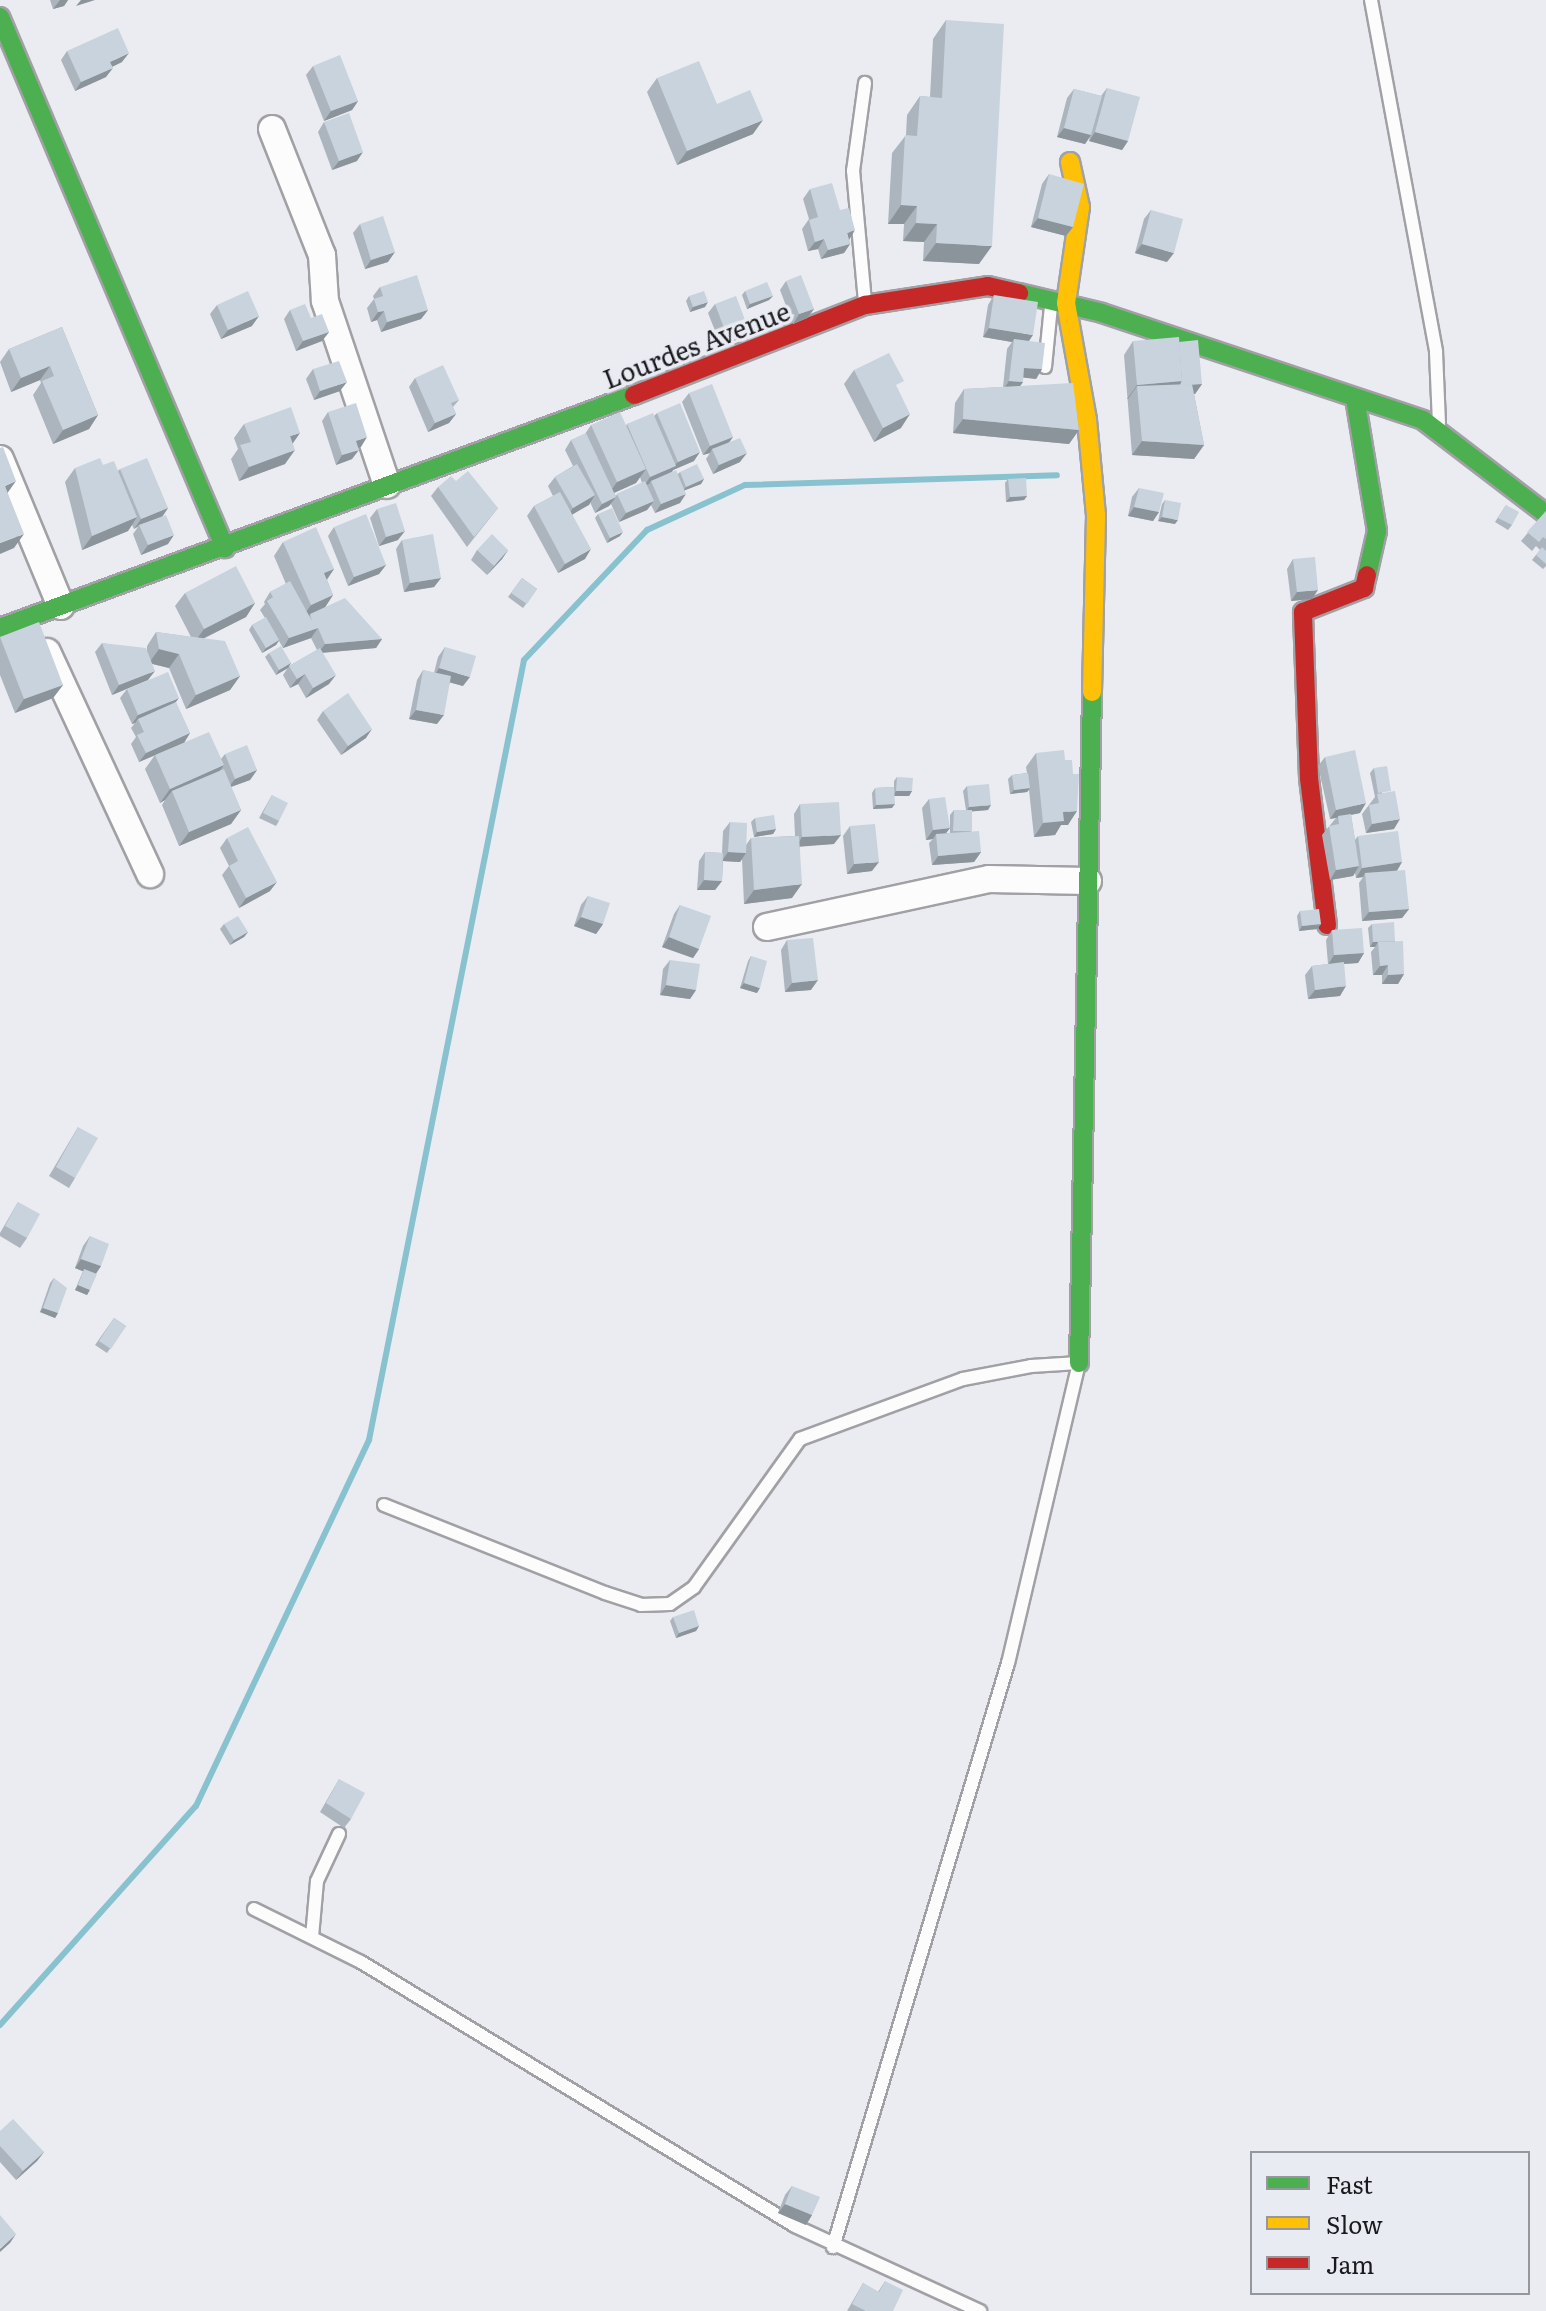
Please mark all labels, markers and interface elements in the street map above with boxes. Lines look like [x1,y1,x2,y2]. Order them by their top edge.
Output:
street label: Lourdes Avenue [598,294,794,394]
legend [1250,2151,1530,2295]
text: Fast [1326,2166,1373,2201]
text: Slow [1326,2206,1383,2241]
text: Jam [1326,2246,1374,2281]

